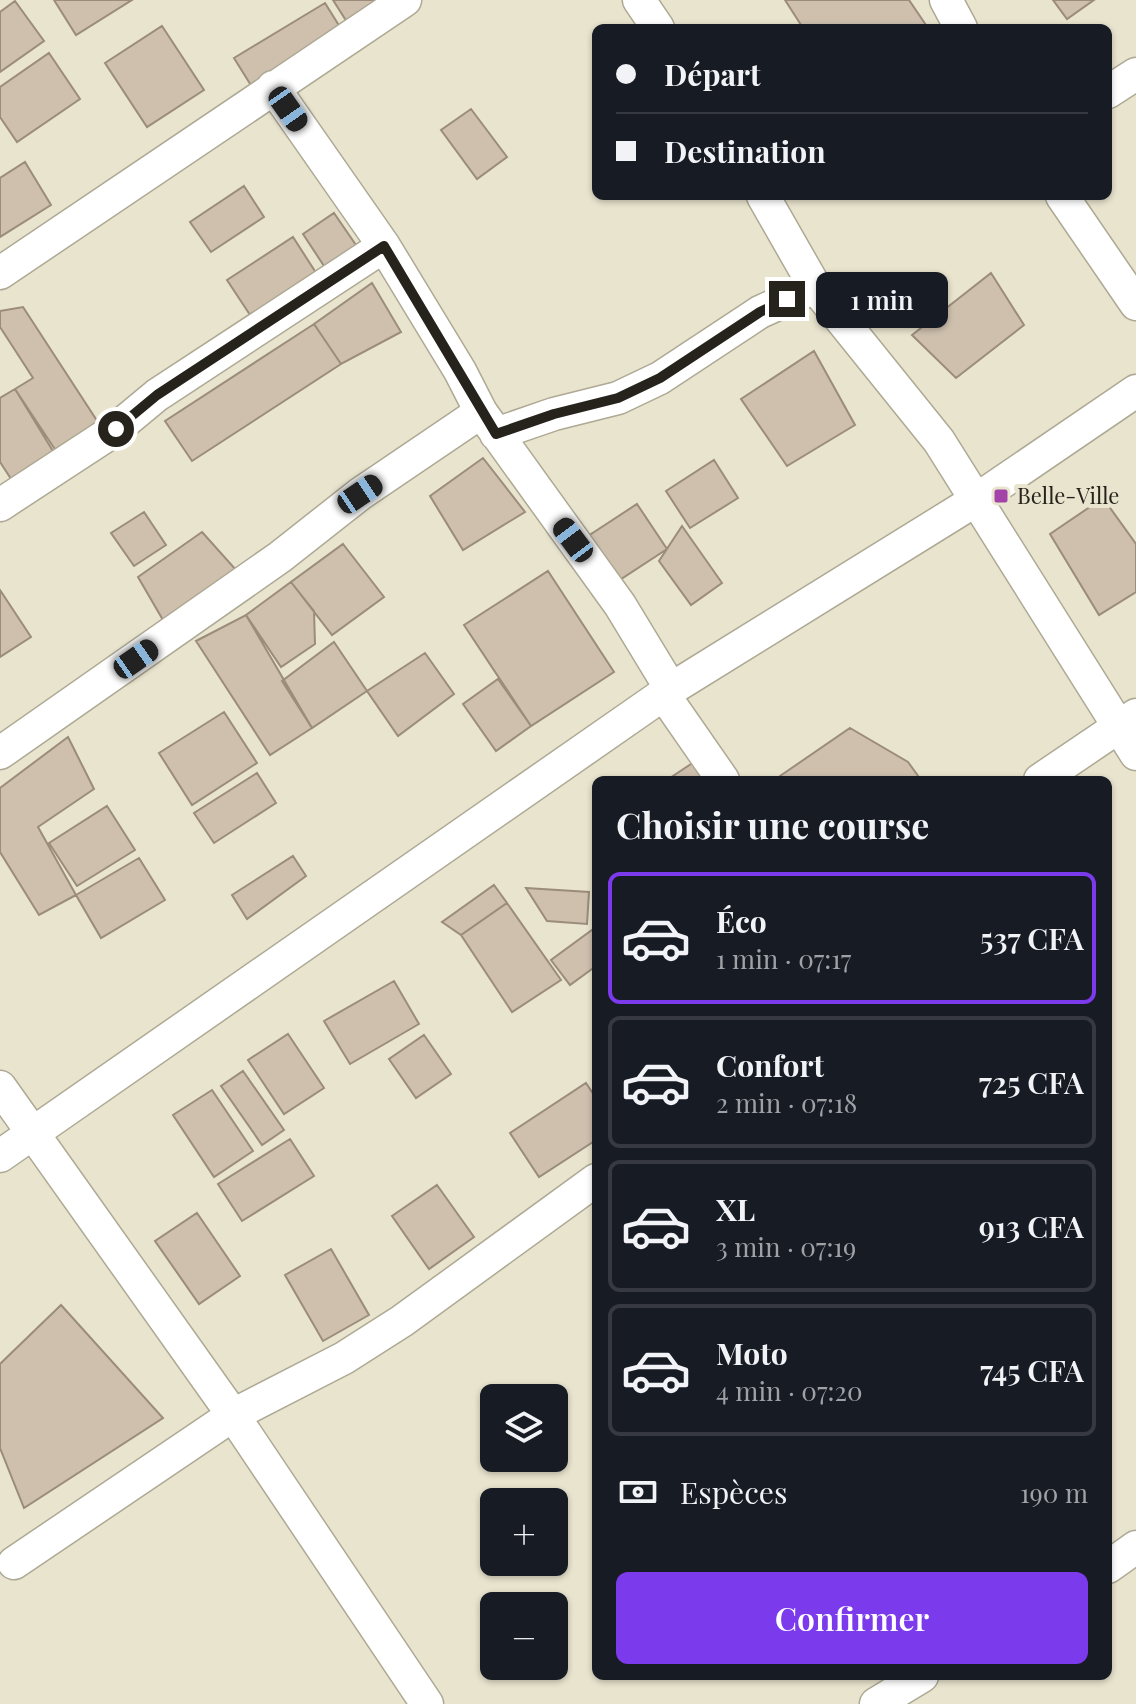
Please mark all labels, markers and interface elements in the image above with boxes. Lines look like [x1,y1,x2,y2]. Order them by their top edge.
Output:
text: Départ [664,54,761,94]
car [264,82,312,136]
text: Destination [664,131,826,171]
callout: 1 min [815,271,947,327]
route end [769,281,805,317]
text: 1 min [850,282,914,317]
route start [98,411,134,447]
car [333,471,387,517]
place label: Belle-Ville [1017,480,1120,510]
marker: Belle-Ville [992,487,1010,505]
car [549,514,597,566]
car [109,635,163,683]
text: Choisir une course [616,800,929,848]
text: Éco [716,901,767,941]
icon: car [620,902,692,974]
text: 537 CFA [980,918,1084,958]
text: 1 min · 07:17 [716,941,851,976]
text: Confort [716,1045,824,1085]
icon: car [620,1046,692,1118]
text: 725 CFA [979,1062,1084,1102]
text: 2 min · 07:18 [716,1085,857,1120]
text: XL [716,1189,755,1229]
icon: car [620,1190,692,1262]
text: 913 CFA [979,1206,1084,1246]
text: 3 min · 07:19 [716,1229,856,1264]
text: Moto [716,1333,788,1373]
icon: car [620,1334,692,1406]
text: 745 CFA [980,1350,1084,1390]
text: 4 min · 07:20 [716,1373,862,1408]
map controls [480,1384,568,1680]
button: layers [480,1384,568,1472]
icon: cash [616,1470,660,1514]
text: Espèces [680,1472,787,1512]
text: 190 m [1020,1475,1088,1510]
button: + [480,1488,568,1576]
button: Confirmer [616,1572,1088,1664]
button: − [480,1592,568,1680]

